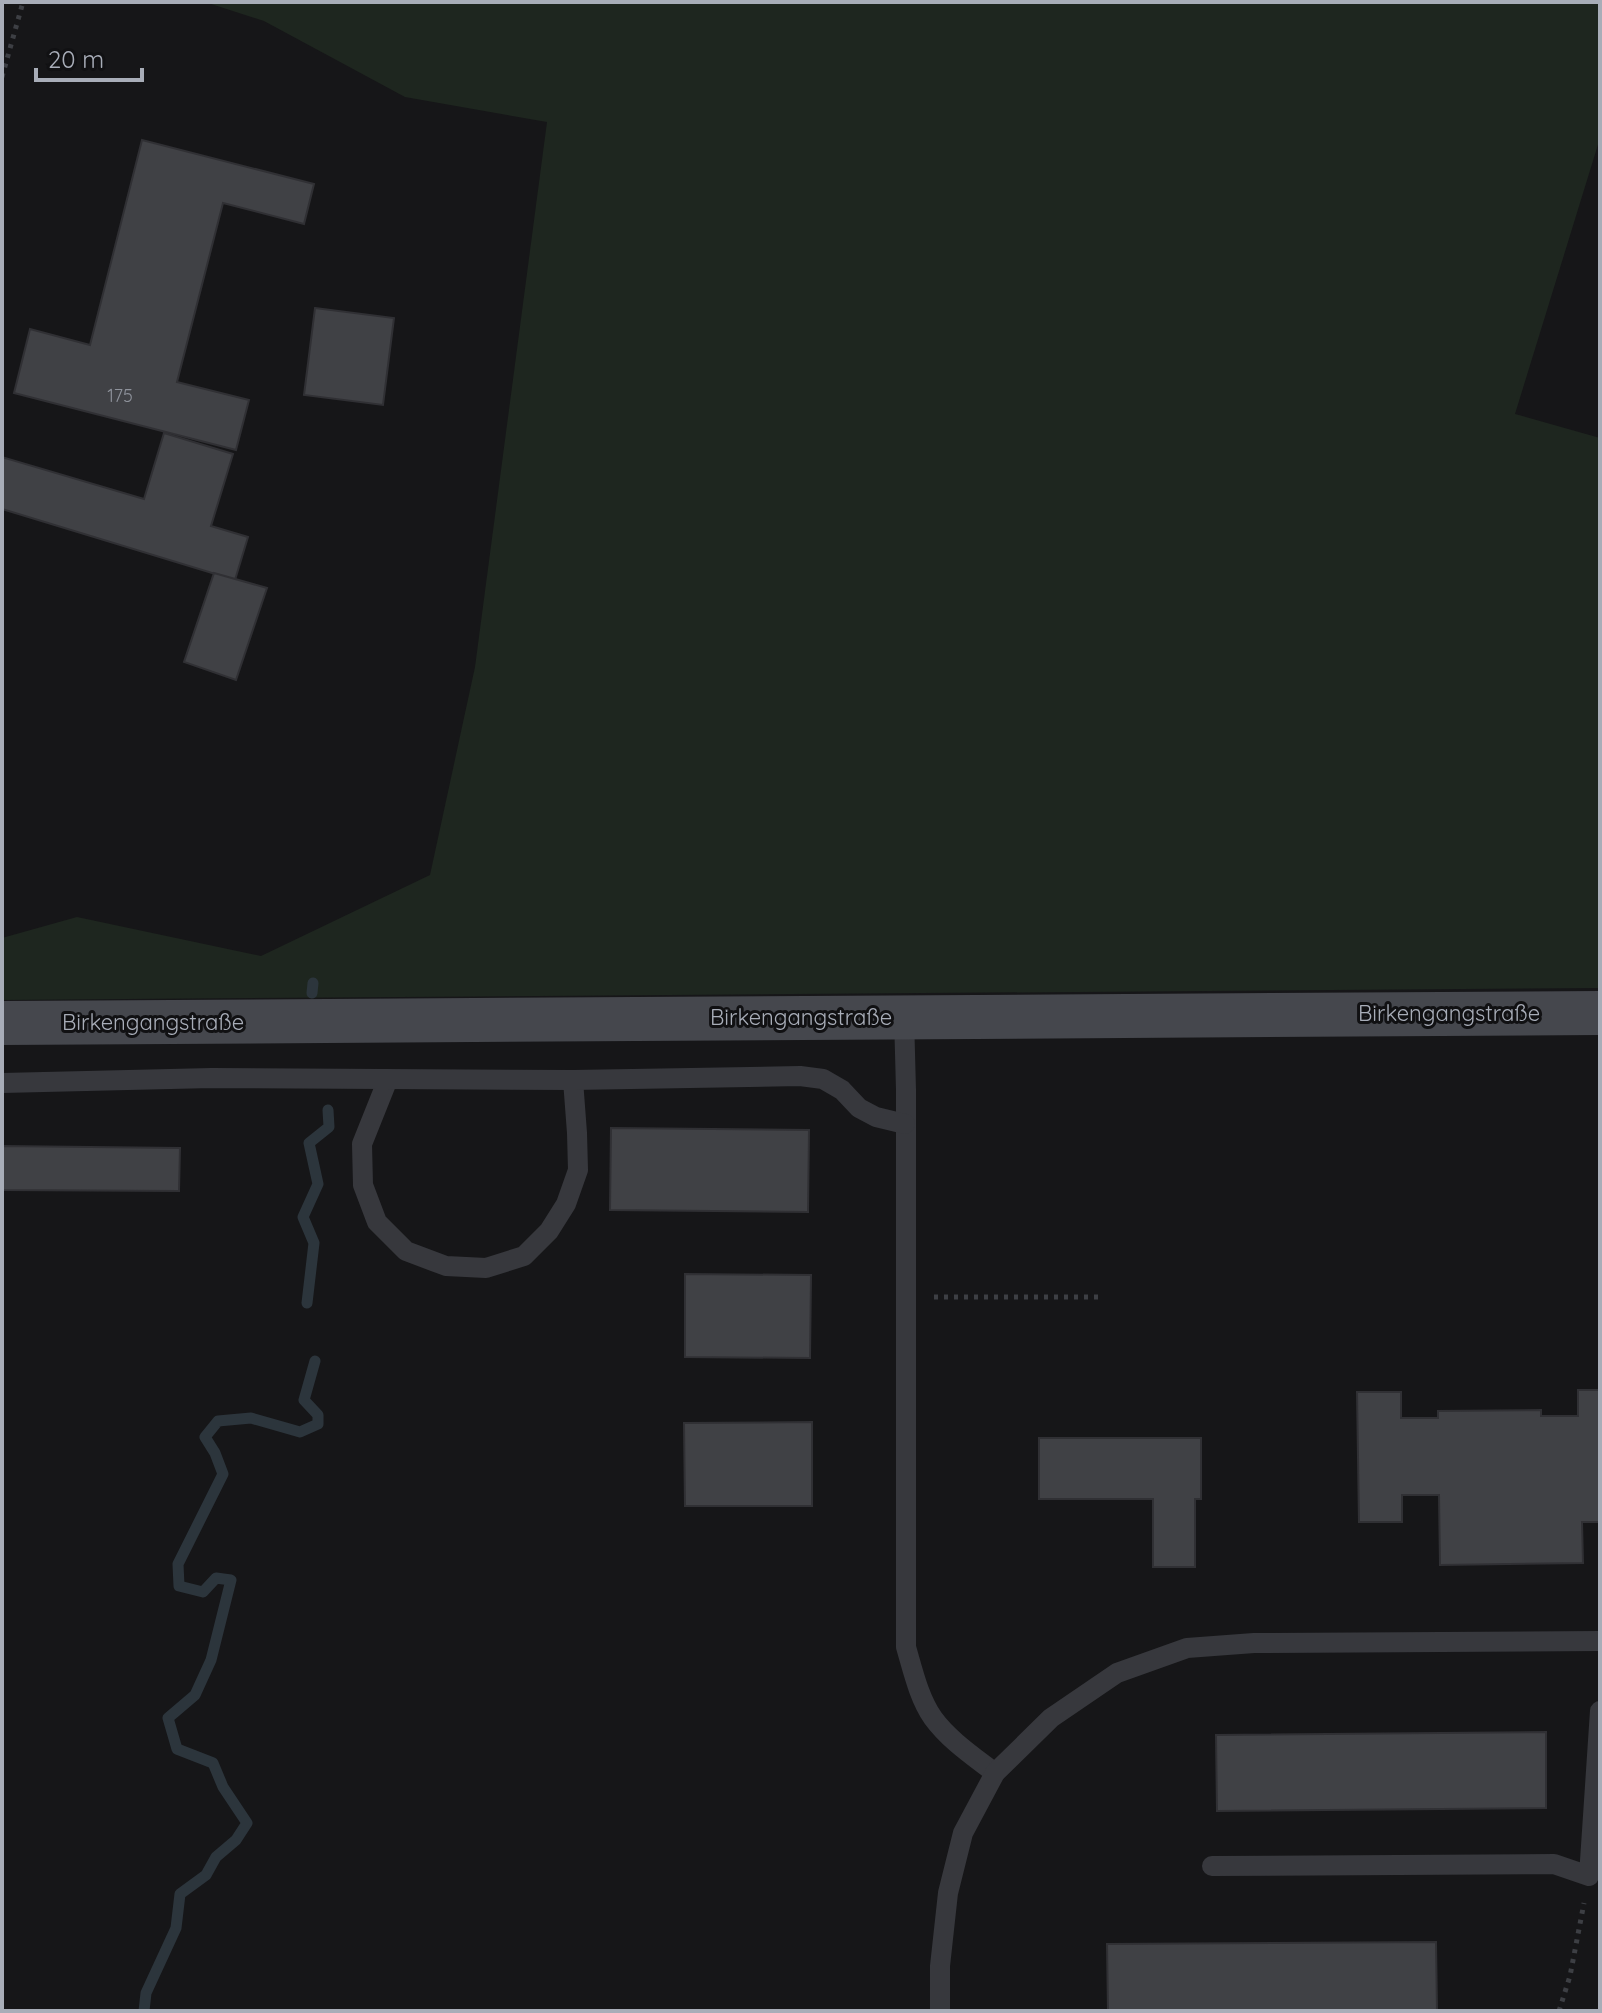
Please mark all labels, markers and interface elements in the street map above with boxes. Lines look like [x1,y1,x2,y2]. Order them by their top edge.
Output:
scale bar [36,32,142,82]
text: 20 m [48,44,104,74]
house number: 175 [107,384,133,407]
street label: Birkengangstraße [1358,999,1540,1027]
street label: Birkengangstraße [710,1003,892,1031]
street label: Birkengangstraße [62,1008,244,1036]

